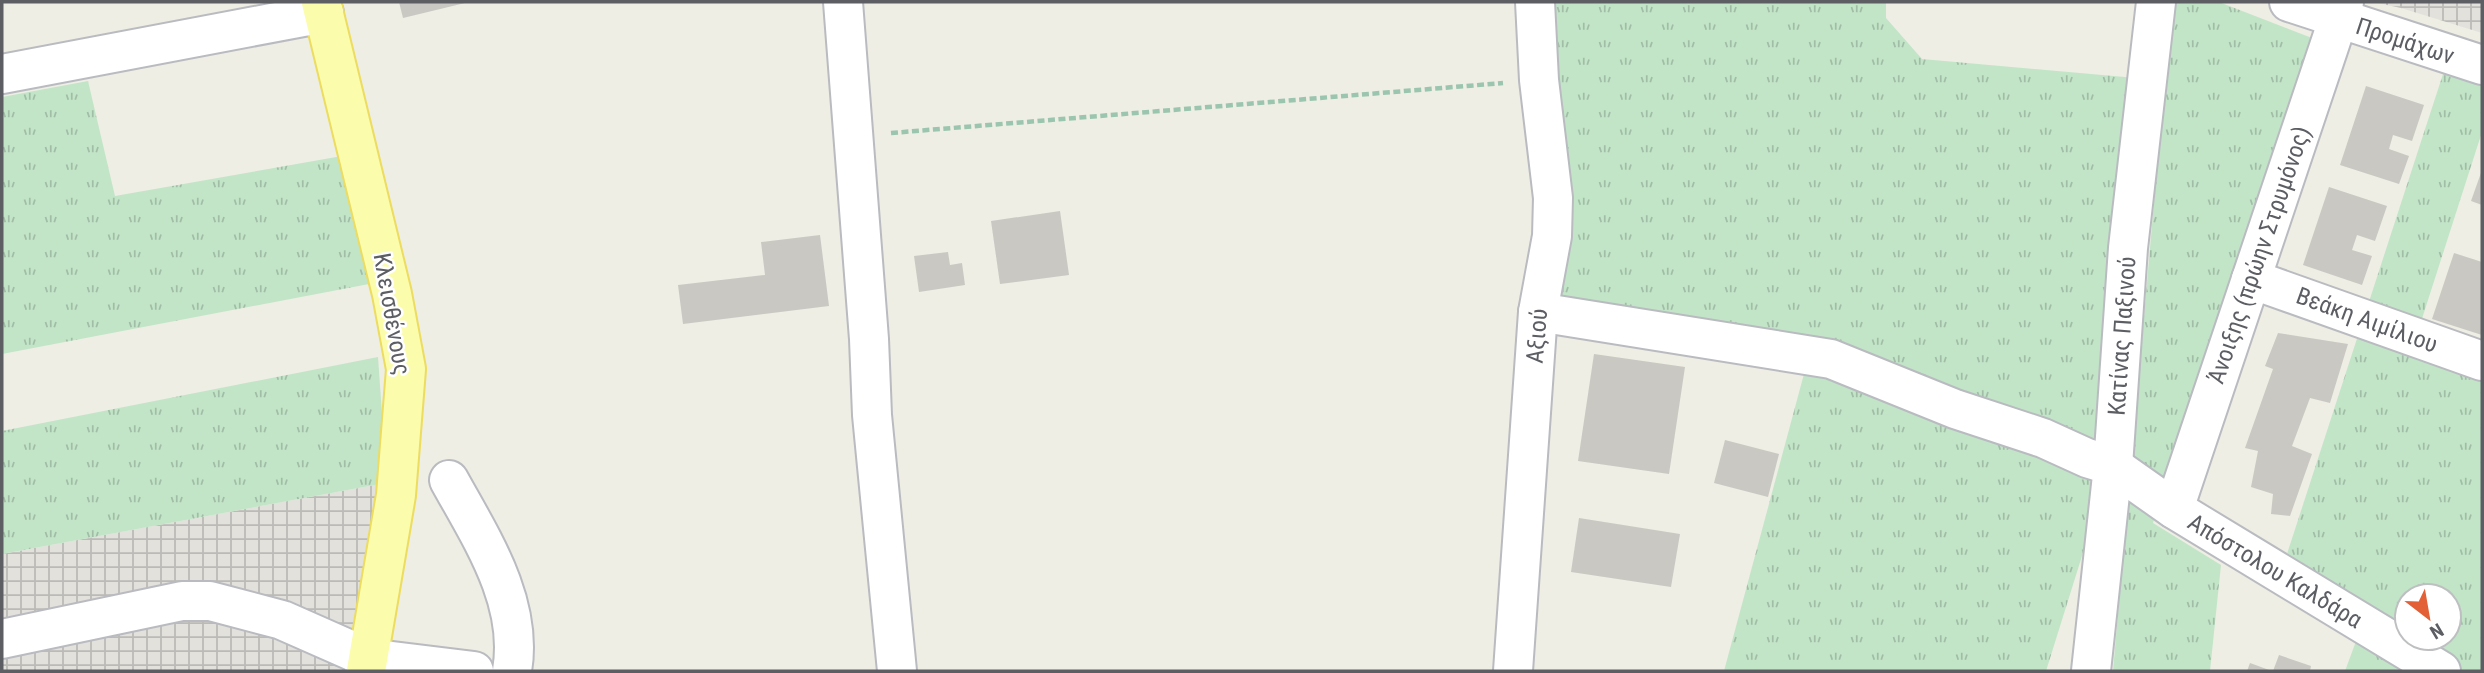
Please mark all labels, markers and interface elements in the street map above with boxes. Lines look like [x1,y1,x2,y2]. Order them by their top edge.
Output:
street label: Προμάχων [2352,12,2458,70]
street label: Άνοιξης (πρώην Στρυμόνος) [2202,123,2316,387]
street label: Κλεισθένους [368,251,416,377]
street label: Κατίνας Παξινού [2102,256,2142,416]
street label: Βεάκη Αιμίλιου [2293,281,2441,359]
street label: Αξιού [1521,307,1553,365]
street label: Απόστολου Καλδάρα [2183,508,2367,634]
north arrow [2393,582,2463,652]
text: N [2426,618,2447,644]

